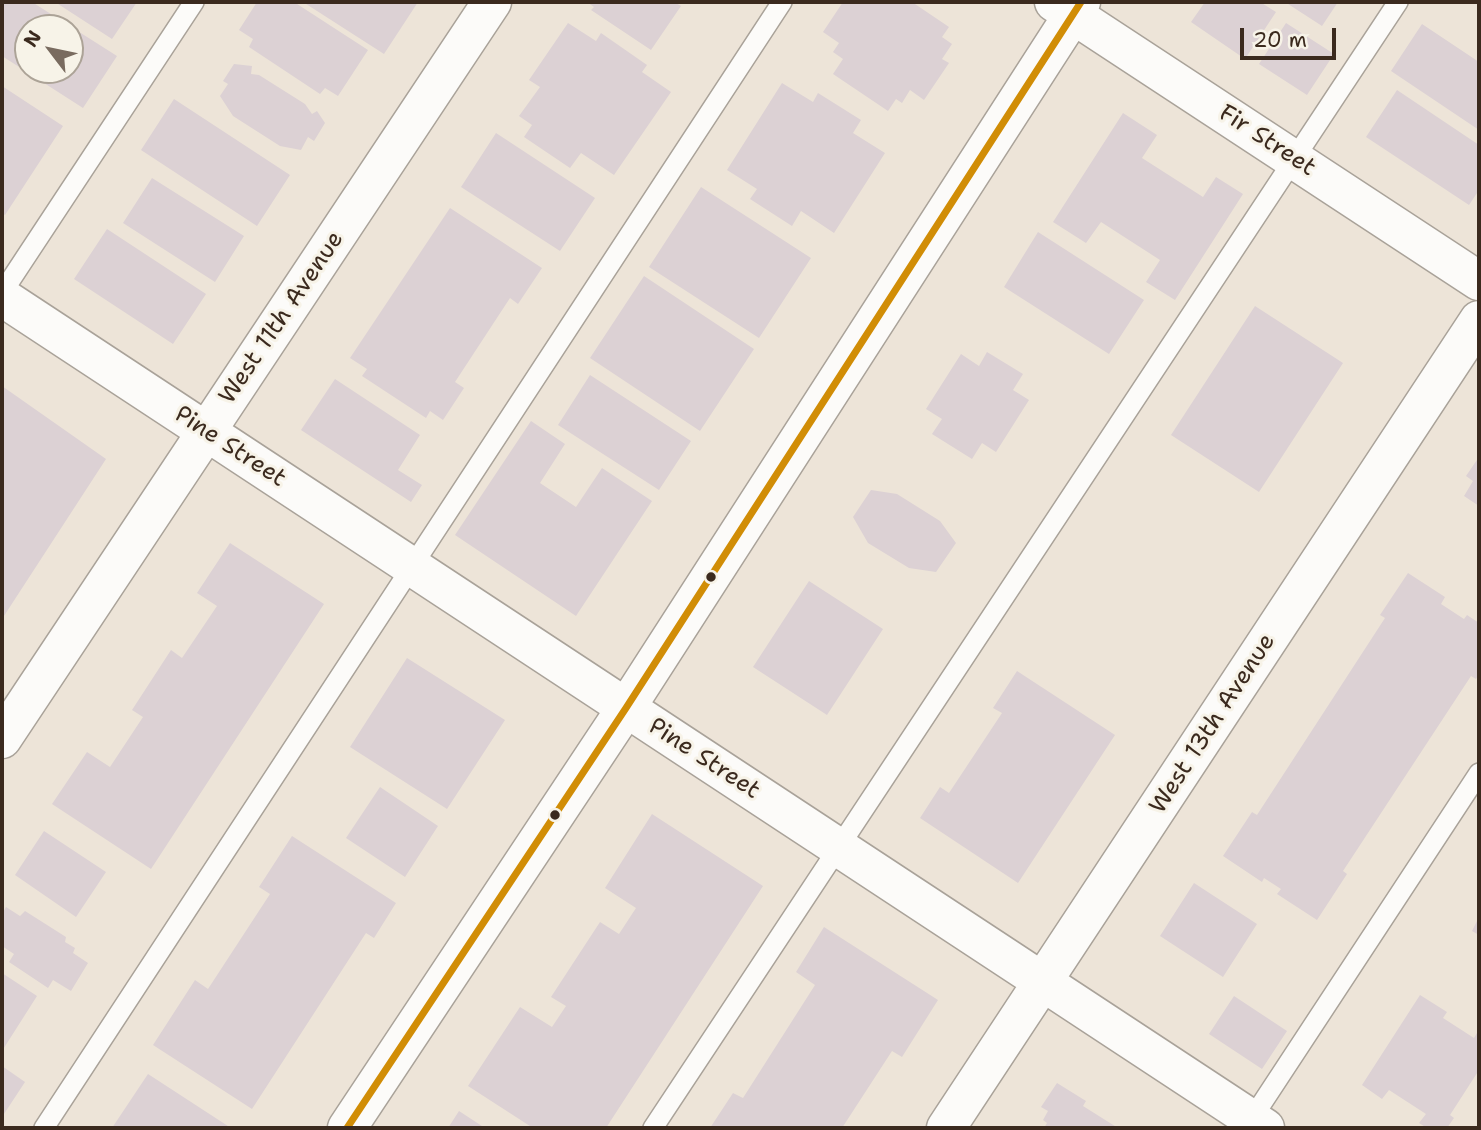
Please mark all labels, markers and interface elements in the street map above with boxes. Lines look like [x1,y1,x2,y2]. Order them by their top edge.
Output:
north arrow [14,14,84,84]
scale bar [1243,14,1339,58]
text: N [18,26,47,52]
text: 20 m [1253,26,1307,54]
street label: Fir Street [1213,99,1321,183]
street label: West 11th Avenue [214,226,350,410]
street label: Pine Street [169,400,291,494]
unlabelled marker [704,570,718,584]
street label: West 13th Avenue [1144,629,1282,819]
street label: Pine Street [643,712,765,806]
unlabelled marker [548,808,562,822]

